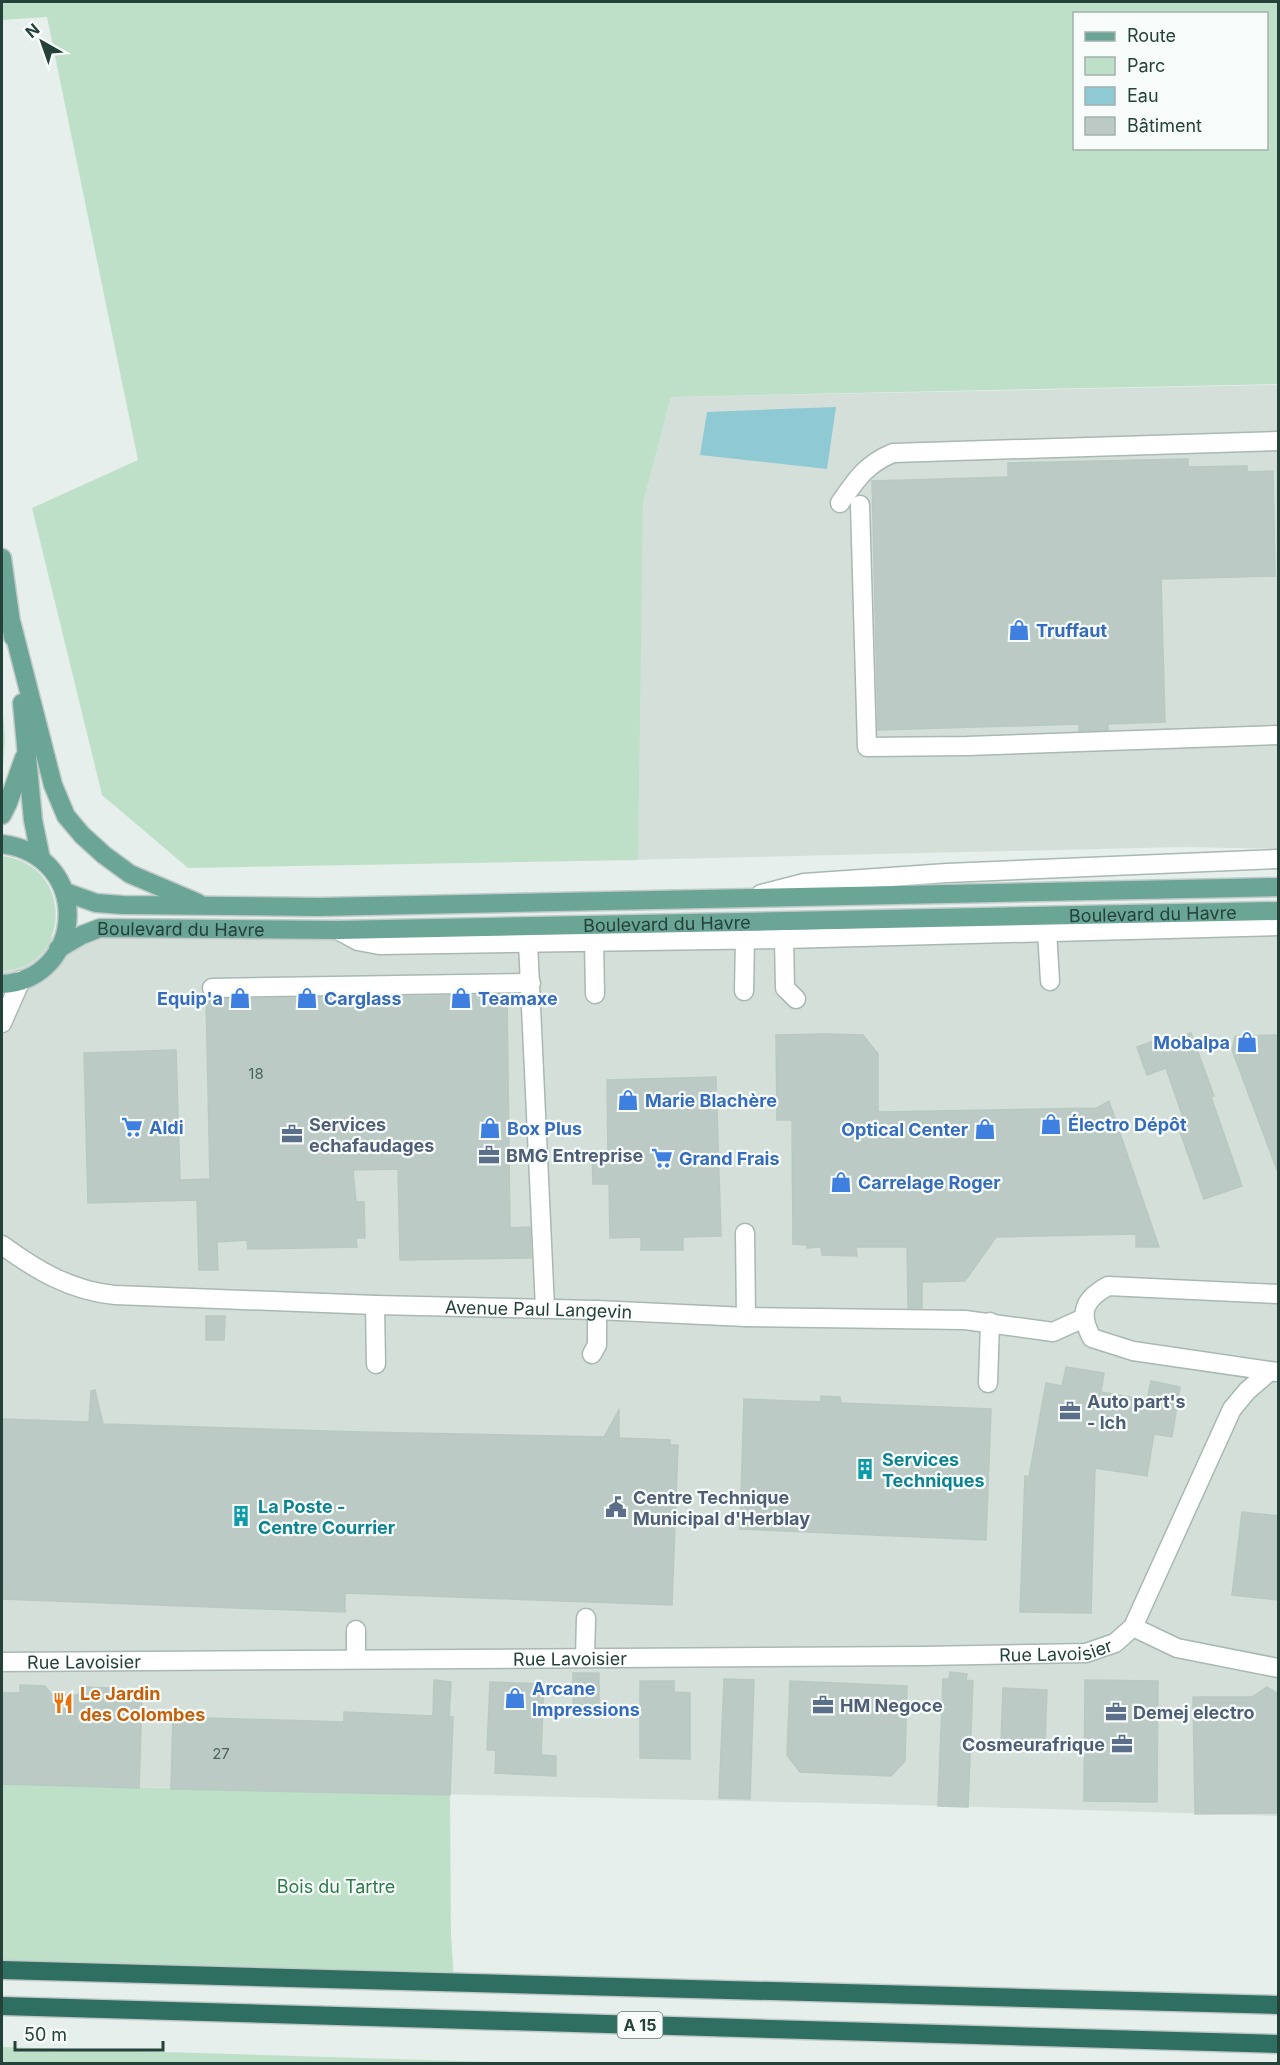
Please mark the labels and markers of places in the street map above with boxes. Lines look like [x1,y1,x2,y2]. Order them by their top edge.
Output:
shop icon: Truffaut [1007,618,1031,642]
place label: Truffaut [1036,620,1107,641]
shop icon: Equip'a [228,986,252,1010]
shop icon: Carglass [295,986,319,1010]
shop icon: Teamaxe [449,986,473,1010]
place label: Equip'a [157,988,223,1009]
place label: Carglass [324,988,402,1009]
place label: Teamaxe [478,988,558,1009]
shop icon: Mobalpa [1235,1030,1259,1054]
place label: Mobalpa [1153,1032,1230,1053]
shop icon: Marie Blachère [616,1088,640,1112]
place label: Marie Blachère [645,1090,777,1111]
shop icon: Électro Dépôt [1039,1112,1063,1136]
place label: Services echafaudages [309,1114,434,1156]
place label: Électro Dépôt [1068,1114,1187,1135]
supermarket icon: Aldi [120,1115,144,1139]
shop icon: Box Plus [478,1116,502,1140]
place label: Aldi [149,1117,184,1138]
shop icon: Optical Center [973,1117,997,1141]
place label: Box Plus [507,1118,582,1139]
place label: Optical Center [841,1119,968,1140]
office icon: Services echafaudages [280,1122,304,1146]
office icon: BMG Entreprise [477,1143,501,1167]
place label: BMG Entreprise [506,1145,644,1166]
supermarket icon: Grand Frais [650,1146,674,1170]
place label: Grand Frais [679,1148,780,1169]
shop icon: Carrelage Roger [829,1170,853,1194]
place label: Carrelage Roger [858,1172,1001,1193]
place label: Auto part's - lch [1087,1391,1186,1433]
office icon: Auto part's - lch [1058,1399,1082,1423]
place label: Services Techniques [882,1449,985,1491]
building icon: Services Techniques [853,1457,877,1481]
place label: Centre Technique Municipal d'Herblay [633,1487,810,1529]
public building icon: Centre Technique Municipal d'Herblay [604,1495,628,1519]
place label: La Poste - Centre Courrier [258,1496,395,1538]
building icon: La Poste - Centre Courrier [229,1504,253,1528]
place label: Arcane Impressions [532,1678,640,1720]
place label: Le Jardin des Colombes [80,1683,205,1725]
shop icon: Arcane Impressions [503,1686,527,1710]
restaurant icon: Le Jardin des Colombes [51,1691,75,1715]
office icon: HM Negoce [811,1693,835,1717]
place label: HM Negoce [840,1695,943,1716]
office icon: Demej electro [1104,1700,1128,1724]
place label: Demej electro [1133,1702,1254,1723]
office icon: Cosmeurafrique [1110,1732,1134,1756]
place label: Cosmeurafrique [962,1734,1105,1755]

